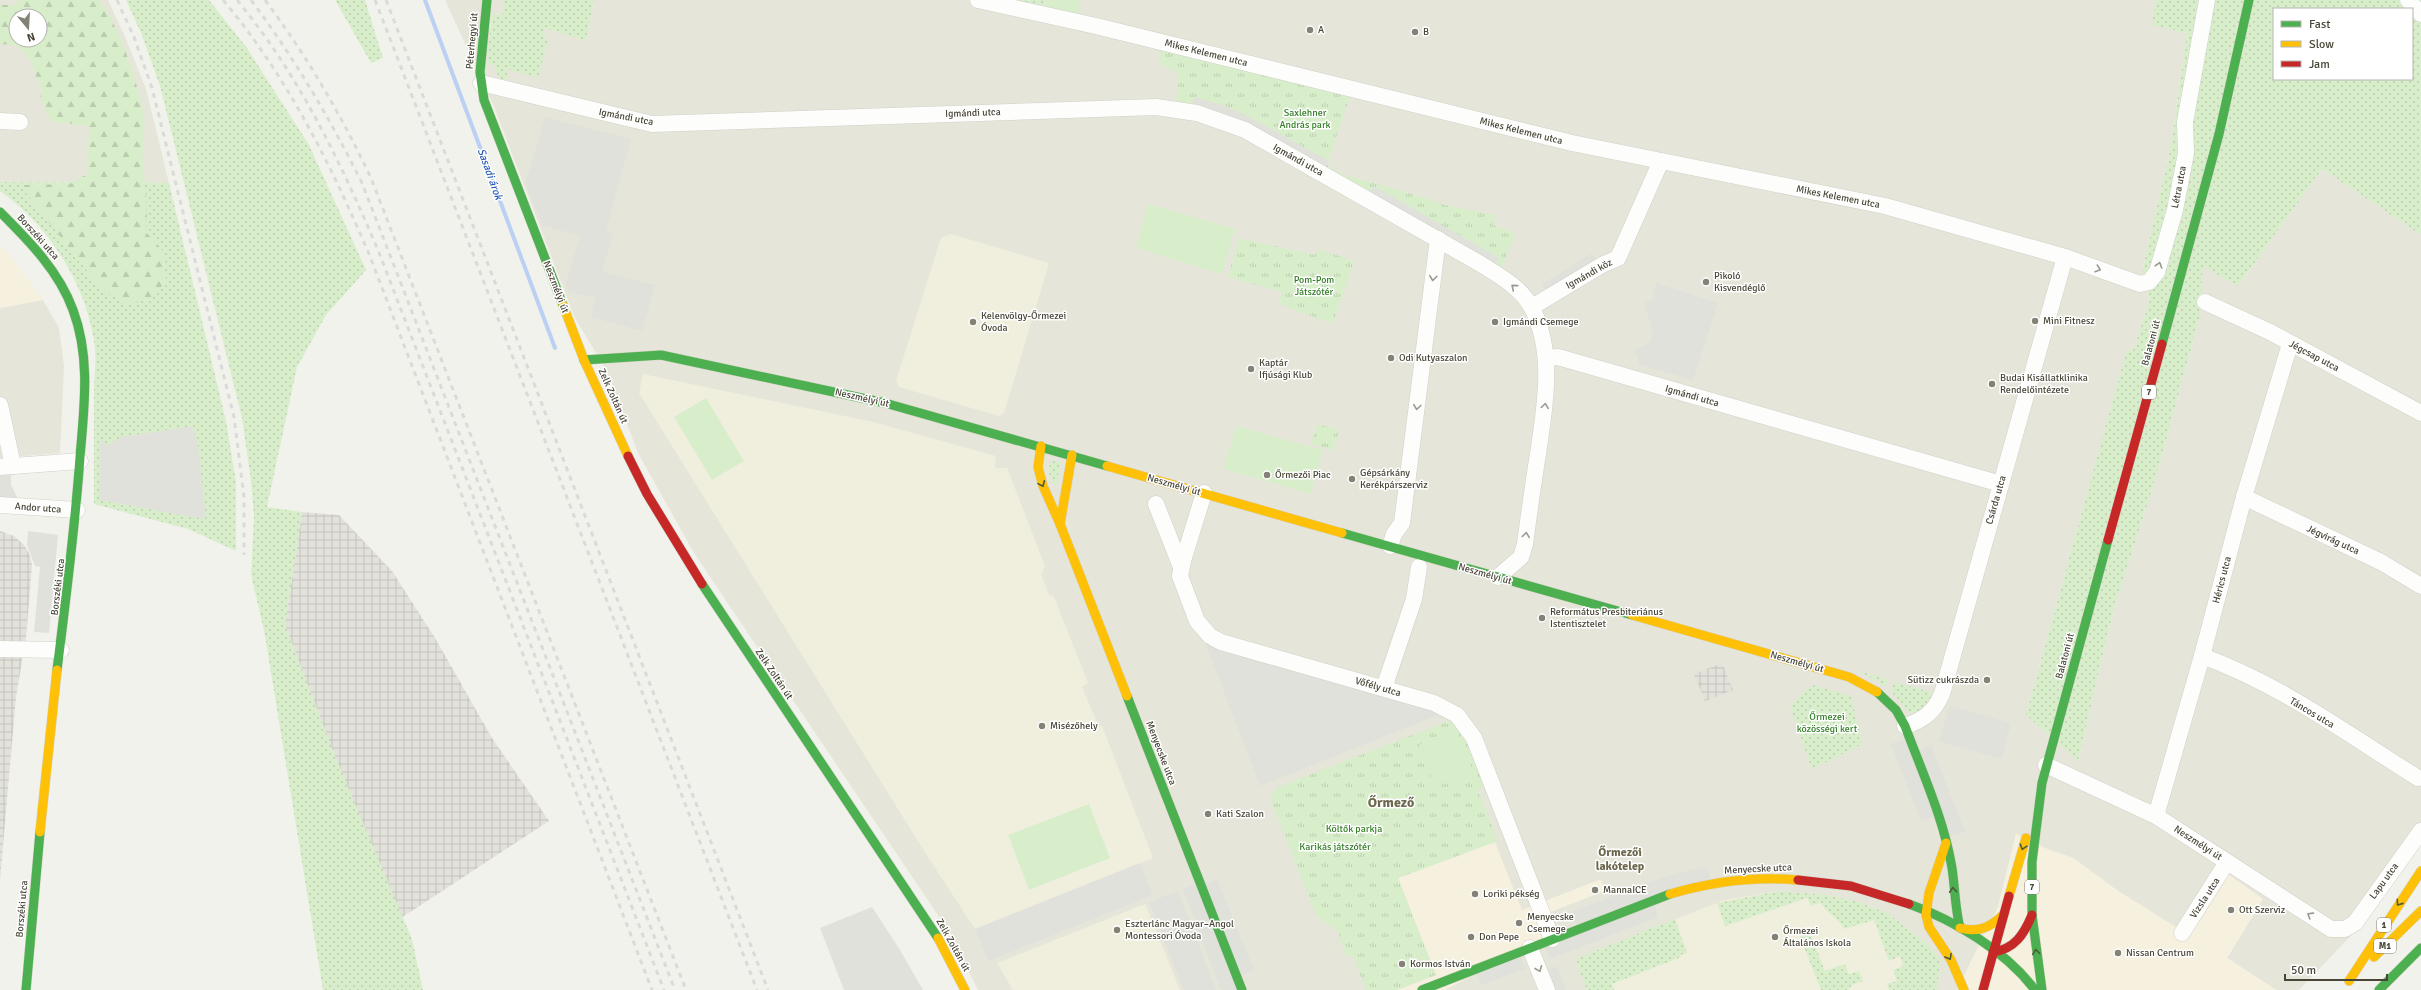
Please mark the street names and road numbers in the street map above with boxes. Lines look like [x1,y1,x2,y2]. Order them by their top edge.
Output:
street label: Péterhegyi út [464,12,480,70]
street label: Mikes Kelemen utca [1163,37,1249,69]
street label: Igmándi utca [598,106,654,128]
street label: Igmándi utca [945,106,1001,120]
street label: Mikes Kelemen utca [1478,115,1564,147]
street label: Igmándi utca [1271,141,1325,179]
street label: Létra utca [2169,165,2189,209]
street label: Mikes Kelemen utca [1795,183,1881,211]
street label: Borszéki utca [14,212,62,262]
street label: Igmándi köz [1564,256,1615,292]
street label: Neszmélyi út [541,259,572,315]
street label: Balatoni út [2139,318,2163,367]
street label: Jégcsap utca [2287,338,2341,374]
street label: Zelk Zoltán út [596,367,631,426]
street label: Igmándi utca [1664,383,1720,409]
road number: 7 [2142,385,2156,399]
street label: Neszmélyi út [834,386,891,410]
street label: Neszmélyi út [1146,472,1203,498]
street label: Csárda utca [1983,474,2009,526]
street label: Andor utca [14,500,62,516]
street label: Jégvirág utca [2305,523,2361,557]
street label: Hérics utca [2210,555,2234,605]
street label: Borszéki utca [49,558,67,616]
street label: Neszmélyi út [1457,561,1514,587]
street label: Balatoni út [2053,631,2077,680]
street label: Zelk Zoltán út [753,646,796,702]
street label: Neszmélyi út [1769,649,1826,675]
street label: Vőfély utca [1354,675,1402,699]
street label: Táncos utca [2288,695,2336,731]
street label: Menyecske utca [1143,719,1179,787]
street label: Neszmélyi út [2172,823,2225,863]
street label: Menyecske utca [1724,861,1792,877]
street label: Lapu utca [2367,861,2401,901]
street label: Vizsla utca [2187,875,2223,921]
street label: Borszéki utca [14,880,30,938]
road number: 7 [2025,880,2039,894]
street label: Zelk Zoltán út [933,916,973,974]
road number: 1 [2377,918,2391,932]
road number: M1 [2374,939,2396,953]

